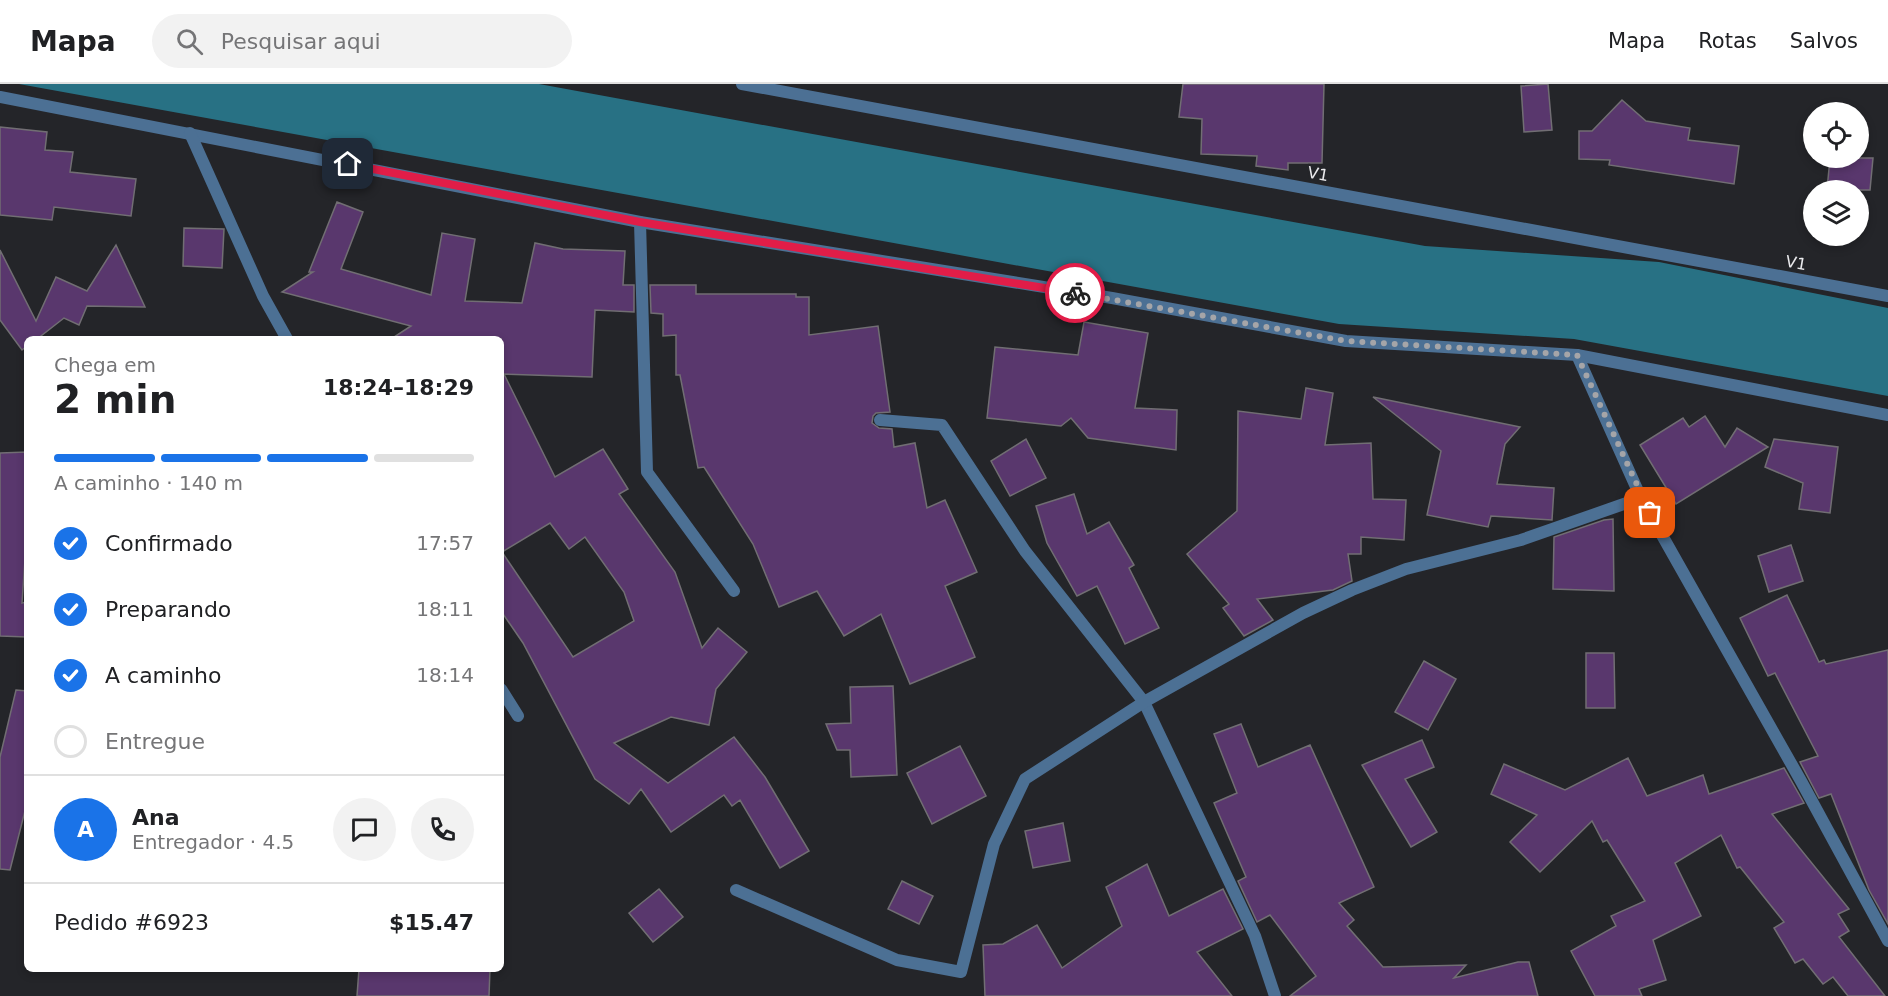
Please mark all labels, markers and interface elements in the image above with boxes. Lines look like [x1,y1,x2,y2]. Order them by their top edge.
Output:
search box [152,14,572,68]
text: Mapa [30,25,116,58]
icon: search [173,25,206,58]
text: Pesquisar aqui [221,29,381,54]
text: Mapa [1608,29,1665,53]
text: Rotas [1698,29,1757,53]
text: Salvos [1790,29,1858,53]
map controls [1803,102,1869,246]
button: locate [1803,102,1869,168]
pin [322,138,373,189]
icon: home [331,147,364,180]
street label: V1 [1306,163,1330,185]
button: layers [1803,180,1869,246]
street label: V1 [1784,252,1808,274]
courier [1045,263,1105,323]
icon: bike [1059,277,1092,310]
text: Chega em [54,353,156,377]
text: 18:24–18:29 [323,375,474,400]
text: 2 min [54,377,176,422]
text: A caminho · 140 m [54,471,243,495]
pin [1624,487,1675,538]
icon: bag [1633,496,1666,529]
icon: check [54,527,87,560]
text: Confirmado [105,531,233,556]
text: 17:57 [416,531,474,555]
icon: check [54,593,87,626]
text: Preparando [105,597,231,622]
text: 18:11 [416,597,474,621]
icon: check [54,659,87,692]
text: A caminho [105,663,222,688]
text: 18:14 [416,663,474,687]
text: Entregue [105,729,205,754]
button: chat [333,798,396,861]
button: phone [411,798,474,861]
text: Ana [132,805,180,830]
text: A [77,817,94,842]
text: Entregador · 4.5 [132,830,294,854]
text: Pedido #6923 [54,910,209,935]
text: $15.47 [389,910,474,935]

